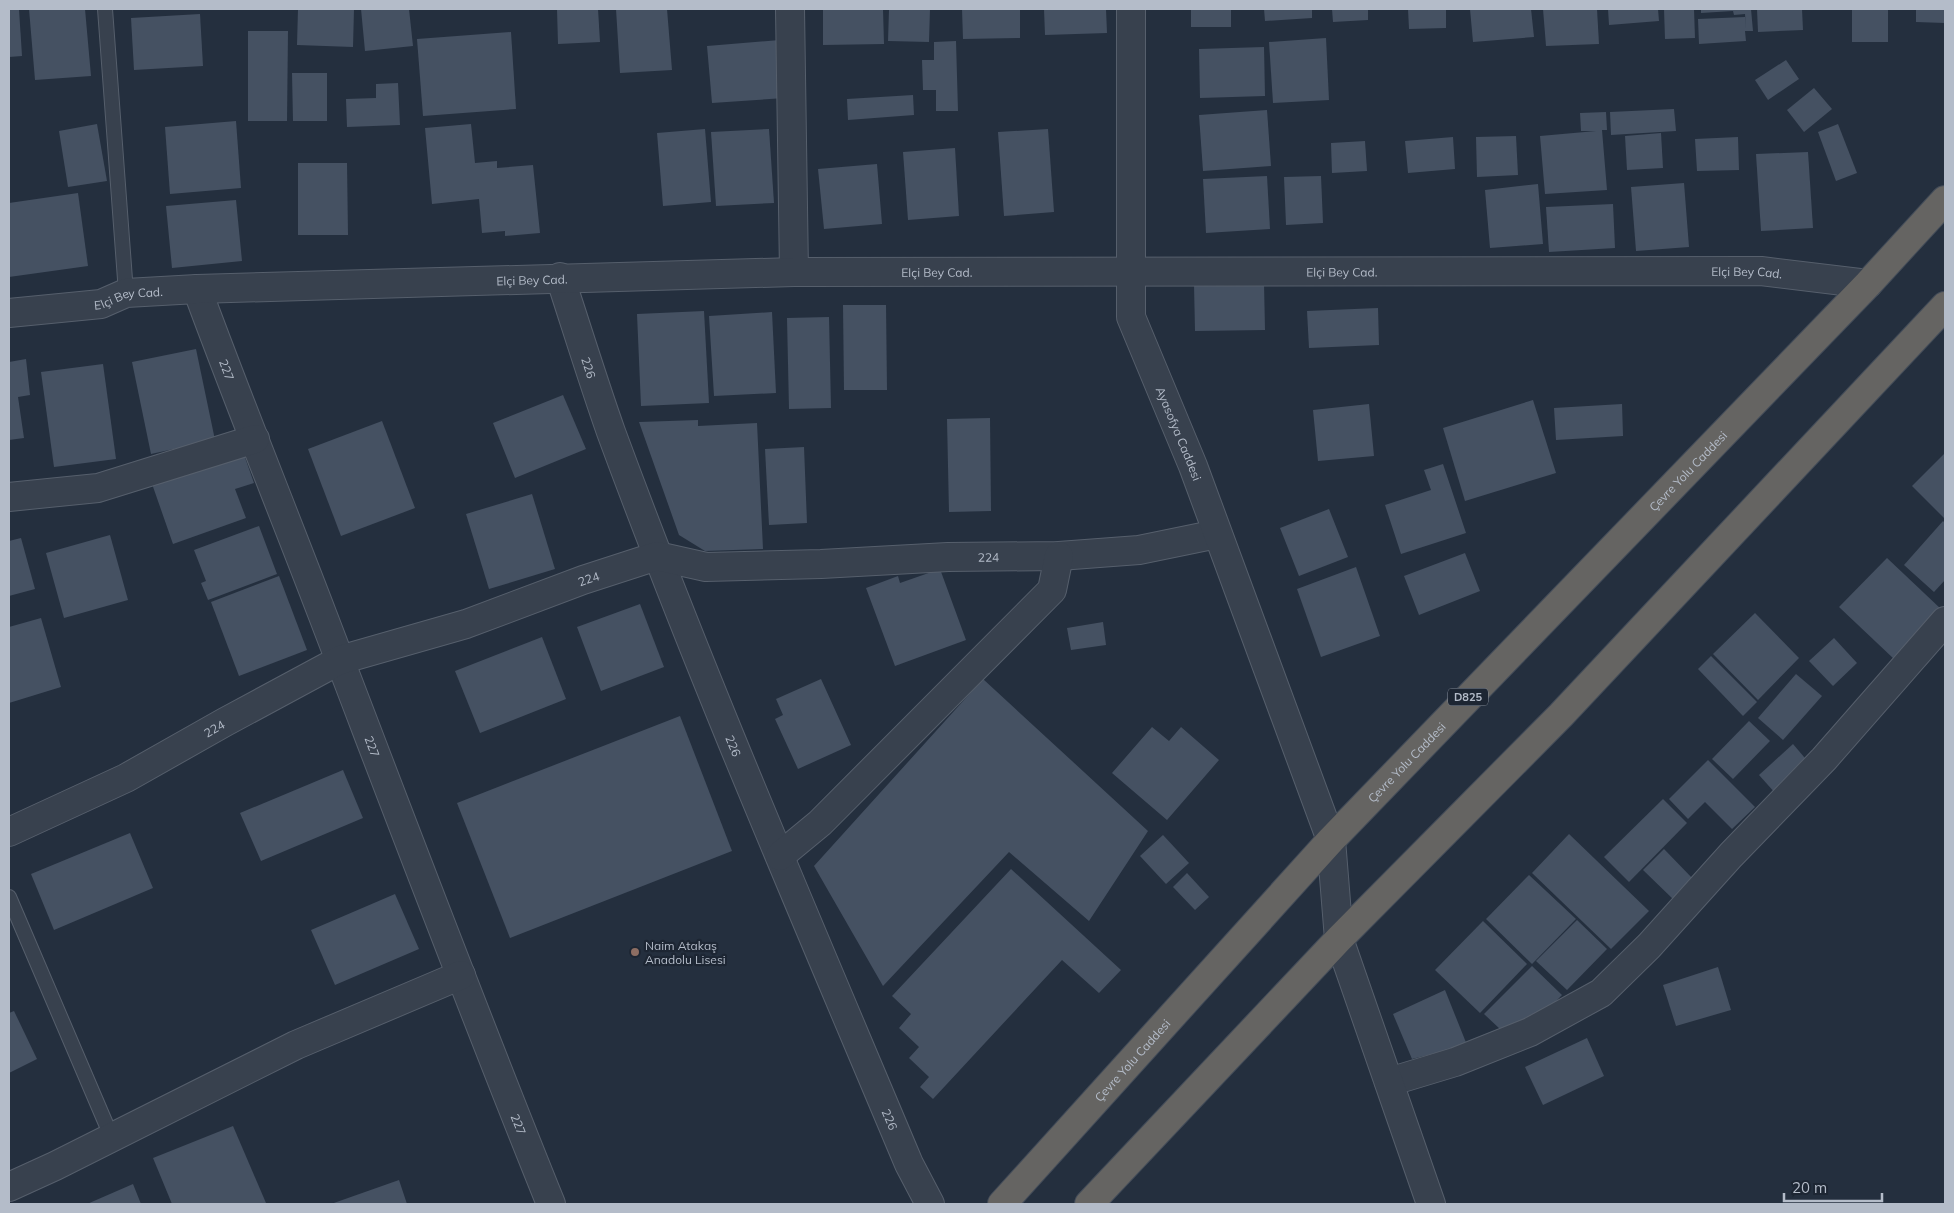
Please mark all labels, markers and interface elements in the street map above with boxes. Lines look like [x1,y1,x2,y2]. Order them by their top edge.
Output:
street label: Elçi Bey Cad. [1711,263,1783,281]
street label: Elçi Bey Cad. [901,264,972,279]
street label: Elçi Bey Cad. [1306,264,1377,279]
street label: Elçi Bey Cad. [496,271,568,288]
street label: Elçi Bey Cad. [93,283,163,312]
street label: 226 [579,355,600,380]
street label: 227 [216,357,238,382]
street label: Ayasofya Caddesi [1153,384,1205,483]
street label: Çevre Yolu Caddesi [1646,427,1730,514]
street label: 224 [978,549,999,564]
street label: 224 [576,568,601,589]
road number: D825 [1448,689,1488,706]
street label: 224 [201,716,227,740]
street label: Çevre Yolu Caddesi [1364,719,1448,805]
street label: 226 [723,733,745,758]
street label: 227 [362,734,384,759]
place label: Naim Atakaş Anadolu Lisesi [645,938,726,967]
marker: Naim Atakaş Anadolu Lisesi [629,946,641,958]
street label: Çevre Yolu Caddesi [1091,1016,1173,1104]
street label: 226 [879,1106,901,1132]
street label: 227 [508,1111,530,1137]
scale bar [1784,1170,1882,1202]
text: 20 m [1792,1178,1827,1197]

